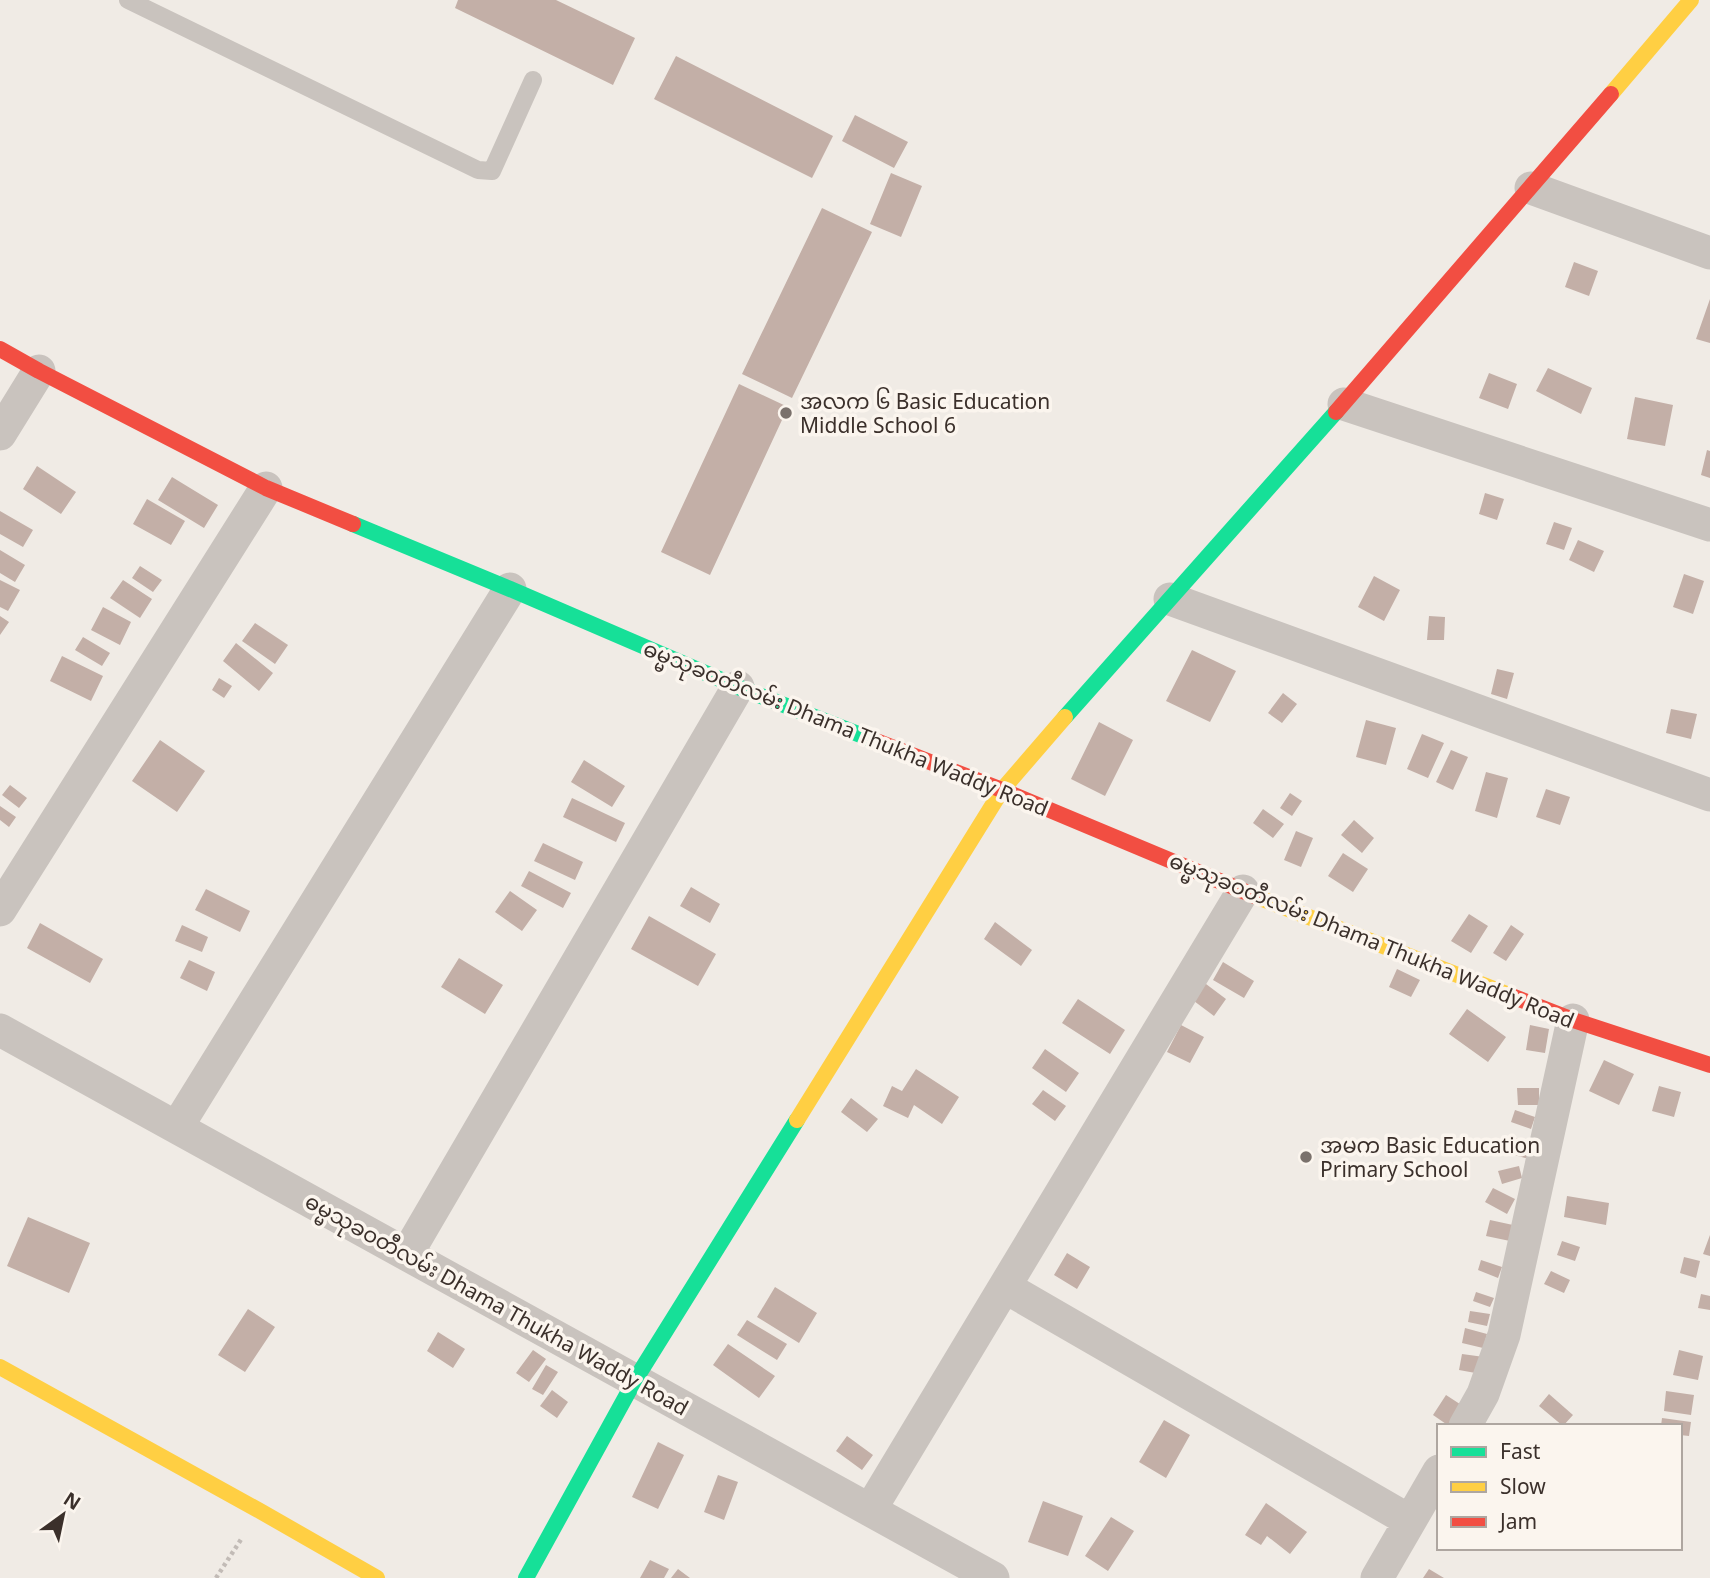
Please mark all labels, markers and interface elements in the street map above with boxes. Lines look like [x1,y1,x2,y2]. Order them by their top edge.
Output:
place label: အလက ၆ Basic Education Middle School 6 [800,387,1050,439]
marker: အလက ၆ Basic Education Middle School 6 [778,405,794,421]
street label: ဓမ္မသုခဝတီလမ်း Dhama Thukha Waddy Road [638,633,1053,826]
street label: ဓမ္မသုခဝတီလမ်း Dhama Thukha Waddy Road [1164,845,1579,1038]
place label: အမက Basic Education Primary School [1320,1131,1540,1183]
marker: အမက Basic Education Primary School [1298,1149,1314,1165]
street label: ဓမ္မသုခဝတီလမ်း Dhama Thukha Waddy Road [298,1186,694,1425]
legend [1437,1424,1682,1550]
text: Fast [1500,1437,1541,1465]
text: Slow [1500,1472,1546,1500]
north arrow [28,1480,98,1550]
text: N [59,1486,86,1516]
text: Jam [1498,1507,1537,1535]

